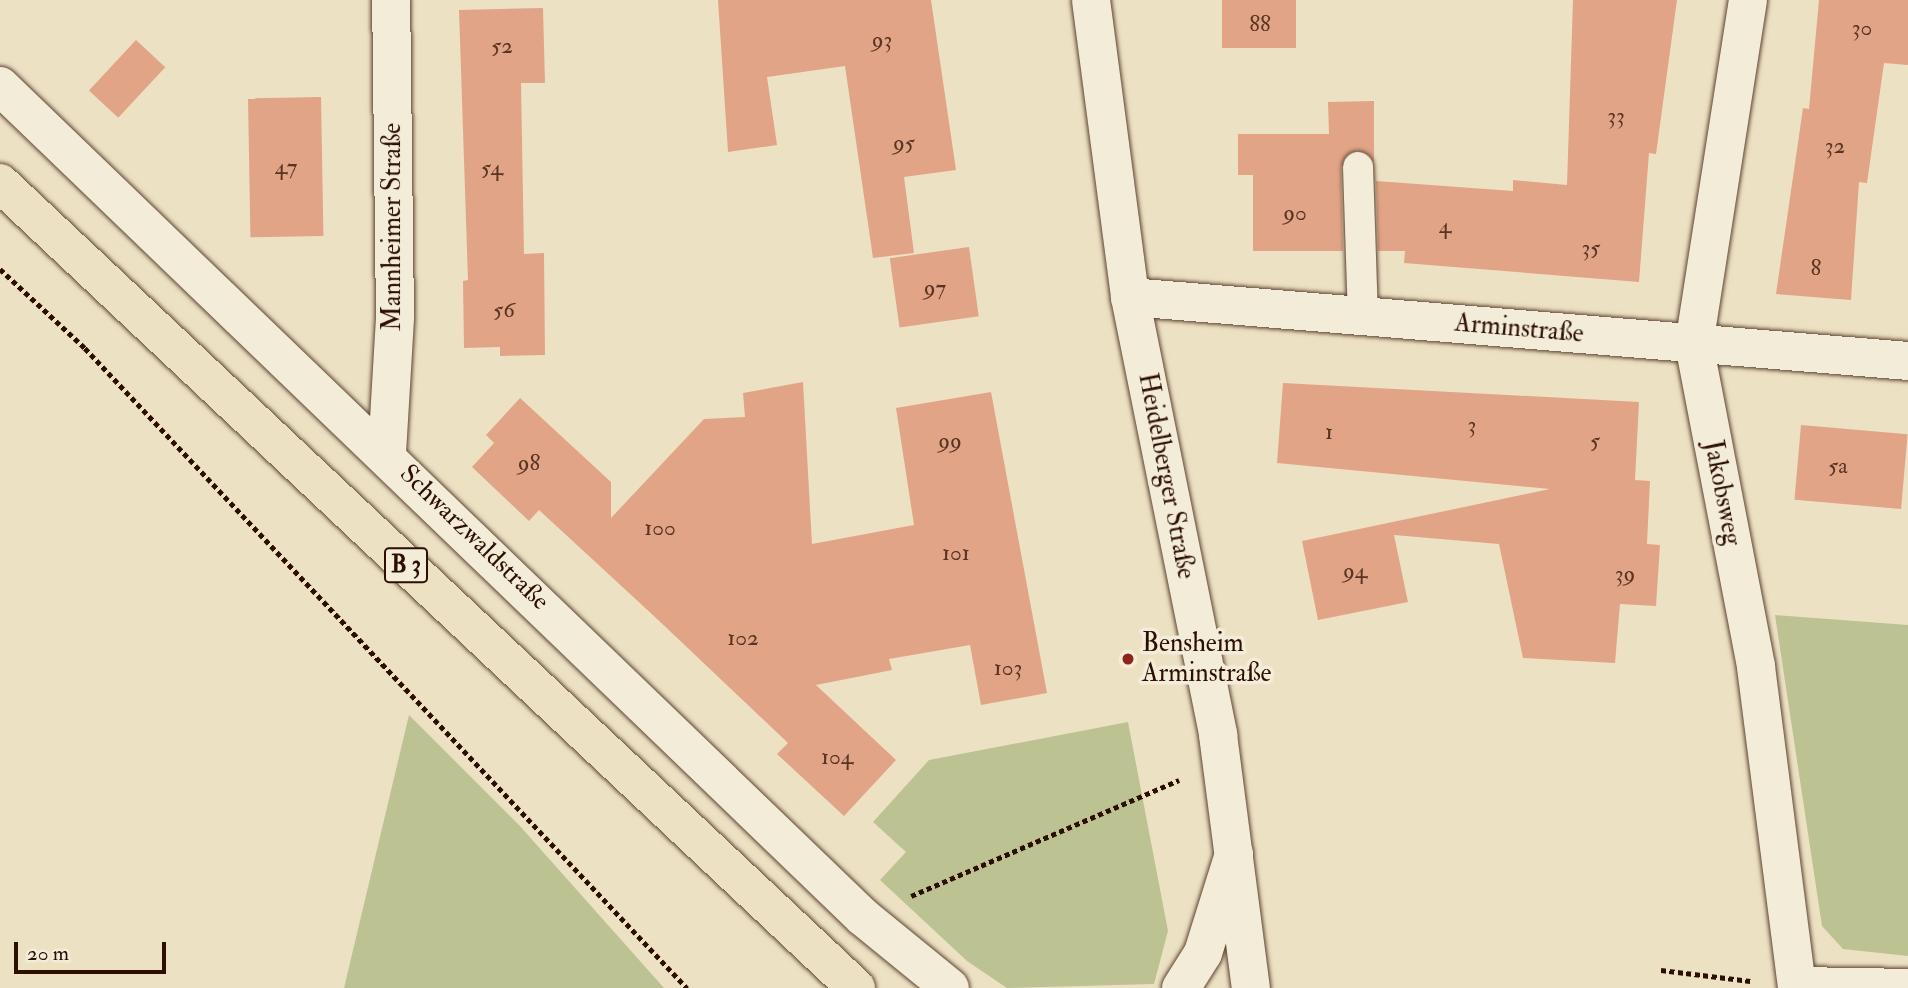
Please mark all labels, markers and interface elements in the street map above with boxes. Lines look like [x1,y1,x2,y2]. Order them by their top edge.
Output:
house number: 88 [1249,10,1271,38]
house number: 30 [1852,14,1872,42]
house number: 93 [872,26,892,54]
house number: 52 [491,32,513,60]
house number: 33 [1607,102,1625,130]
street label: Mannheimer Straße [377,123,409,331]
house number: 95 [893,129,915,157]
house number: 32 [1825,132,1845,160]
house number: 47 [275,153,297,181]
house number: 54 [481,154,503,182]
house number: 90 [1283,199,1307,227]
house number: 4 [1439,212,1451,240]
house number: 35 [1582,234,1600,262]
house number: 8 [1811,254,1821,282]
house number: 97 [924,274,946,302]
house number: 56 [493,296,515,324]
street label: Arminstraße [1453,308,1585,350]
street label: Heidelberger Straße [1131,370,1201,582]
house number: 3 [1468,411,1476,439]
house number: 1 [1325,418,1333,446]
house number: 99 [938,427,962,455]
house number: 5 [1590,427,1600,455]
street label: Jakobsweg [1697,438,1747,548]
house number: 98 [518,449,540,477]
house number: 5a [1828,452,1848,480]
street label: Schwarzwaldstraße [393,459,555,617]
house number: 100 [644,514,676,542]
house number: 101 [942,539,970,567]
road number: B 3 [383,544,429,586]
house number: 94 [1343,557,1367,585]
house number: 39 [1615,560,1635,588]
house number: 102 [727,624,759,652]
place label: Bensheim Arminstraße [1142,628,1271,690]
marker: Bensheim Arminstraße [1120,651,1136,667]
house number: 103 [994,654,1022,682]
house number: 104 [821,743,853,771]
scale bar [18,928,170,972]
text: 20 m [27,940,69,967]

